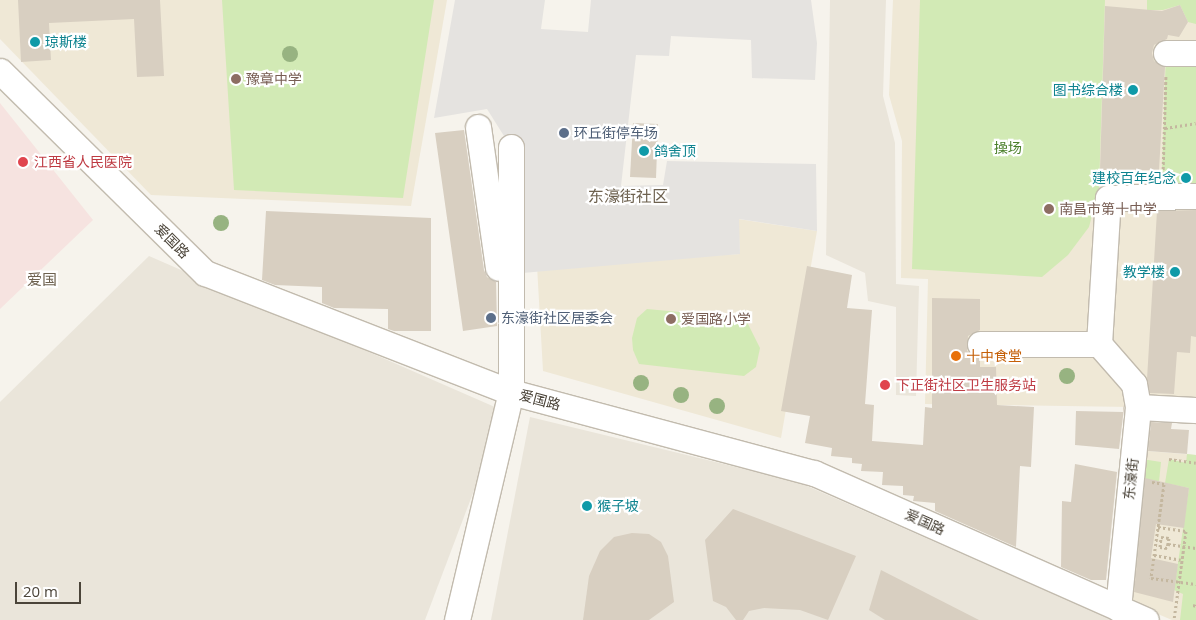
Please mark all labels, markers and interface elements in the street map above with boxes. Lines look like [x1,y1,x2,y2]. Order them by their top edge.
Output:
place label: 琼斯楼 [45,34,87,50]
marker: 琼斯楼 [29,36,41,48]
place label: 豫章中学 [246,71,302,87]
marker: 豫章中学 [230,73,242,85]
place label: 图书综合楼 [1053,82,1123,98]
marker: 图书综合楼 [1127,84,1139,96]
place label: 环丘街停车场 [574,125,658,141]
marker: 环丘街停车场 [558,127,570,139]
park label: 操场 [994,140,1022,156]
place label: 鸽舍顶 [654,143,696,159]
marker: 鸽舍顶 [638,145,650,157]
place label: 江西省人民医院 [34,154,132,170]
marker: 江西省人民医院 [16,155,30,169]
place label: 建校百年纪念 [1092,170,1176,186]
marker: 建校百年纪念 [1180,172,1192,184]
district label: 东濠街社区 [588,186,668,206]
place label: 南昌市第十中学 [1059,201,1157,217]
marker: 南昌市第十中学 [1043,203,1055,215]
street label: 爱国路 [151,220,193,262]
place label: 教学楼 [1123,264,1165,280]
marker: 教学楼 [1169,266,1181,278]
district label: 爱国 [27,271,57,289]
place label: 东濠街社区居委会 [501,310,613,326]
place label: 爱国路小学 [681,311,751,327]
marker: 东濠街社区居委会 [485,312,497,324]
marker: 爱国路小学 [665,313,677,325]
place label: 十中食堂 [966,348,1022,364]
marker: 十中食堂 [950,350,962,362]
place label: 下正街社区卫生服务站 [896,377,1036,393]
marker: 下正街社区卫生服务站 [878,378,892,392]
street label: 爱国路 [518,386,562,414]
street label: 东濠街 [1120,457,1142,501]
place label: 猴子坡 [597,498,639,514]
marker: 猴子坡 [581,500,593,512]
street label: 爱国路 [902,506,948,538]
scale bar [18,572,84,604]
text: 20 m [23,581,58,601]

